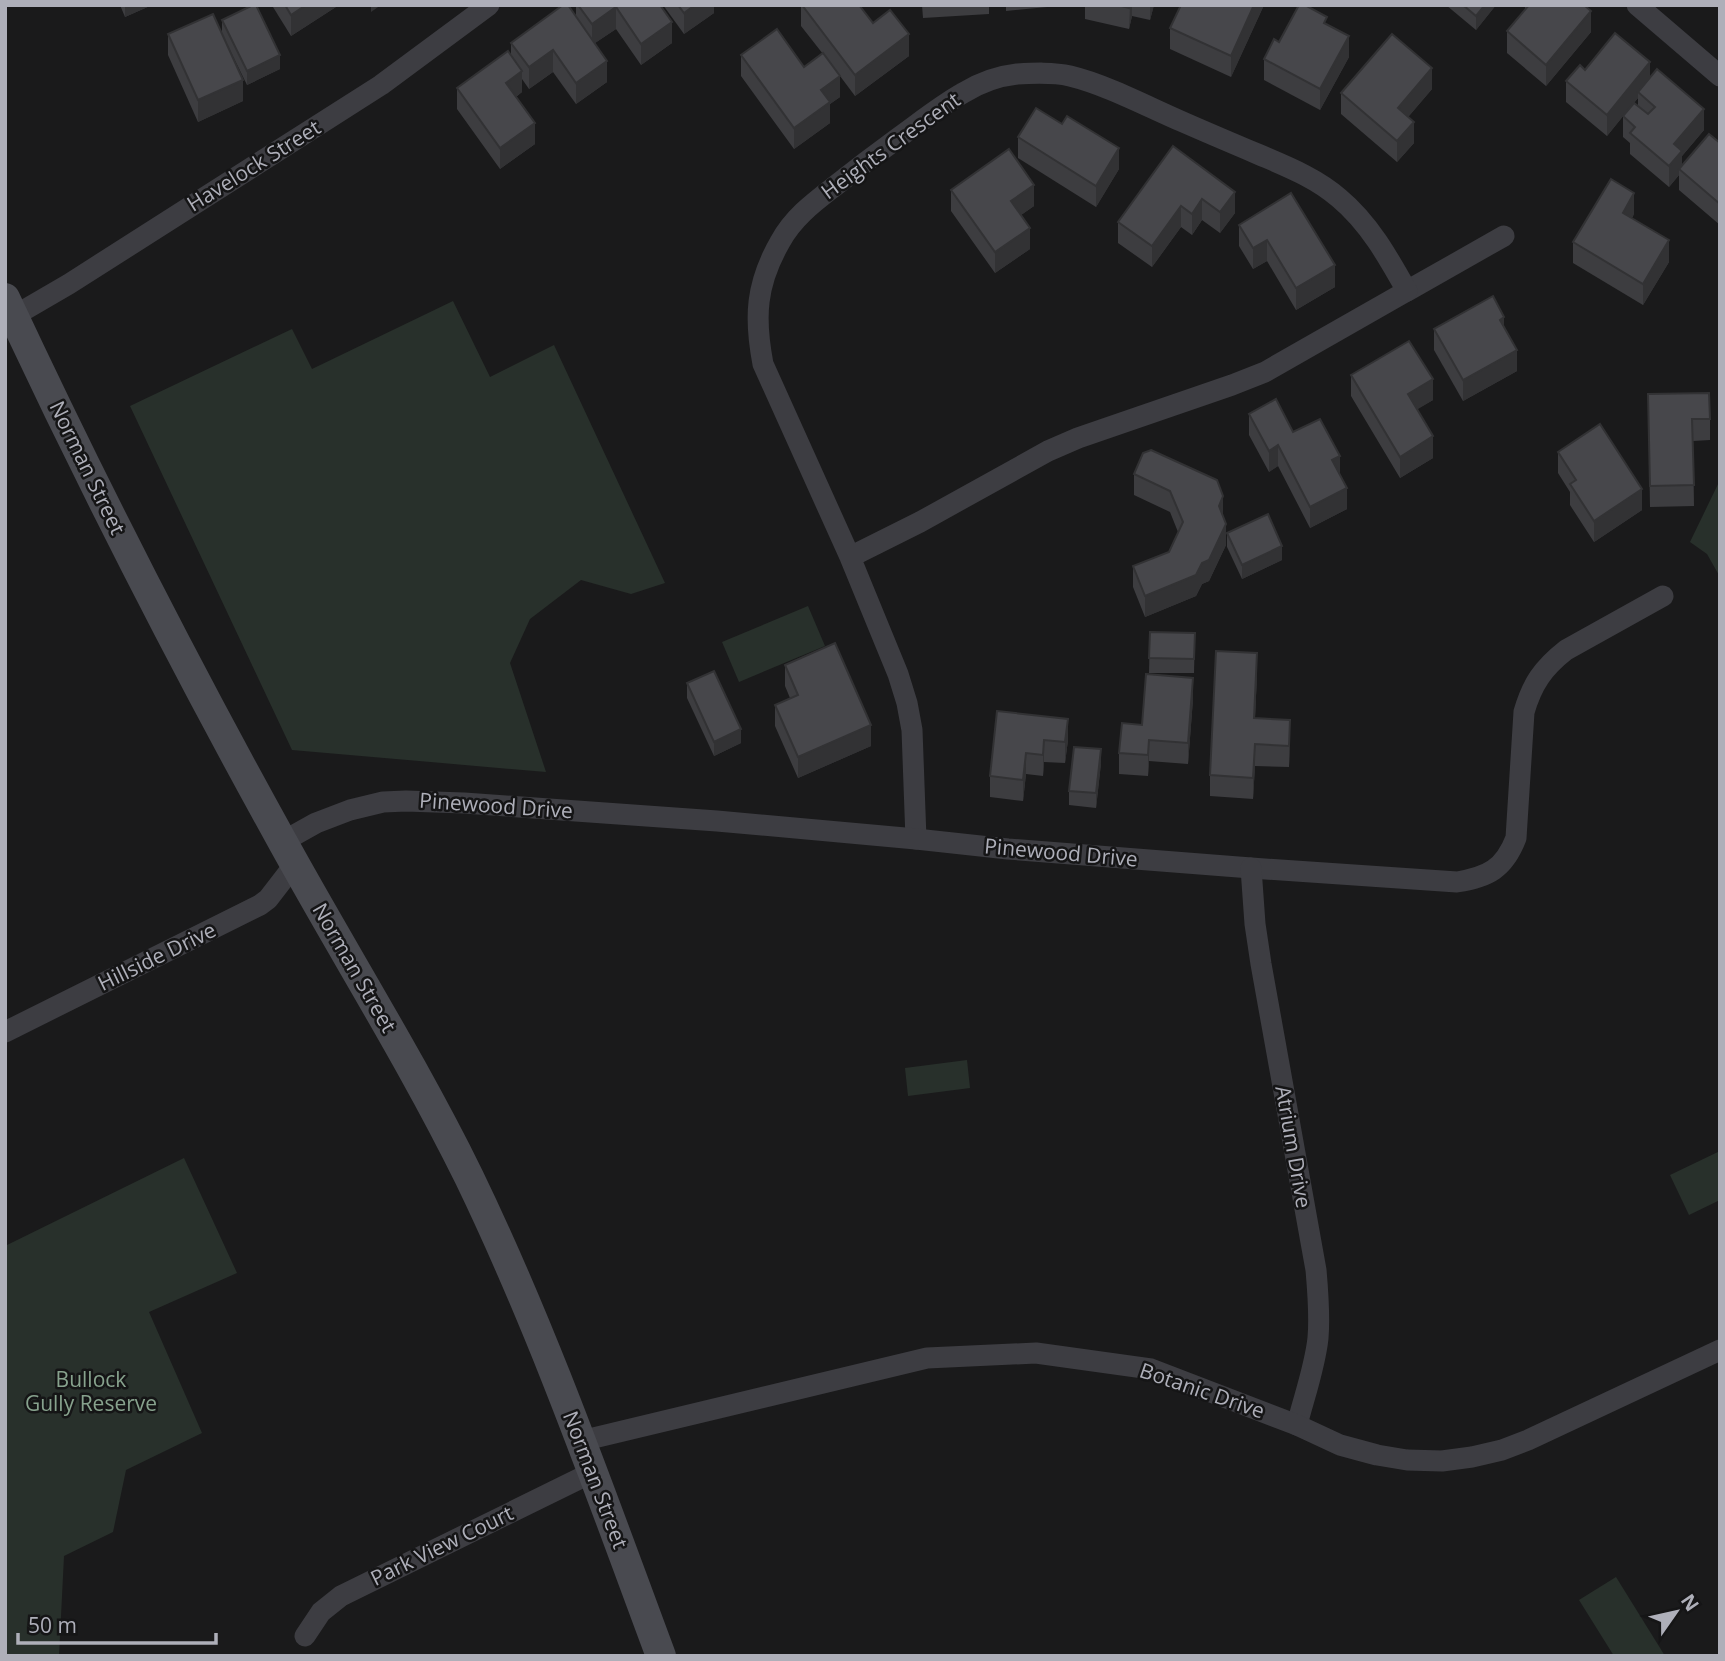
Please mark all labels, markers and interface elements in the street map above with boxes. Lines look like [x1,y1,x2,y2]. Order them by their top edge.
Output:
street label: Heights Crescent [815,85,966,205]
street label: Havelock Street [181,113,326,217]
street label: Norman Street [44,396,132,539]
street label: Pinewood Drive [418,786,574,824]
street label: Pinewood Drive [983,831,1139,873]
street label: Norman Street [306,898,403,1037]
street label: Hillside Drive [93,915,220,997]
street label: Atrium Drive [1269,1083,1319,1210]
street label: Botanic Drive [1136,1356,1269,1425]
park label: Bullock Gully Reserve [25,1365,157,1417]
street label: Norman Street [557,1407,635,1552]
street label: Park View Court [366,1498,518,1592]
north arrow [1641,1577,1711,1647]
text: N [1675,1589,1705,1616]
scale bar [18,1602,215,1646]
text: 50 m [28,1611,77,1639]

